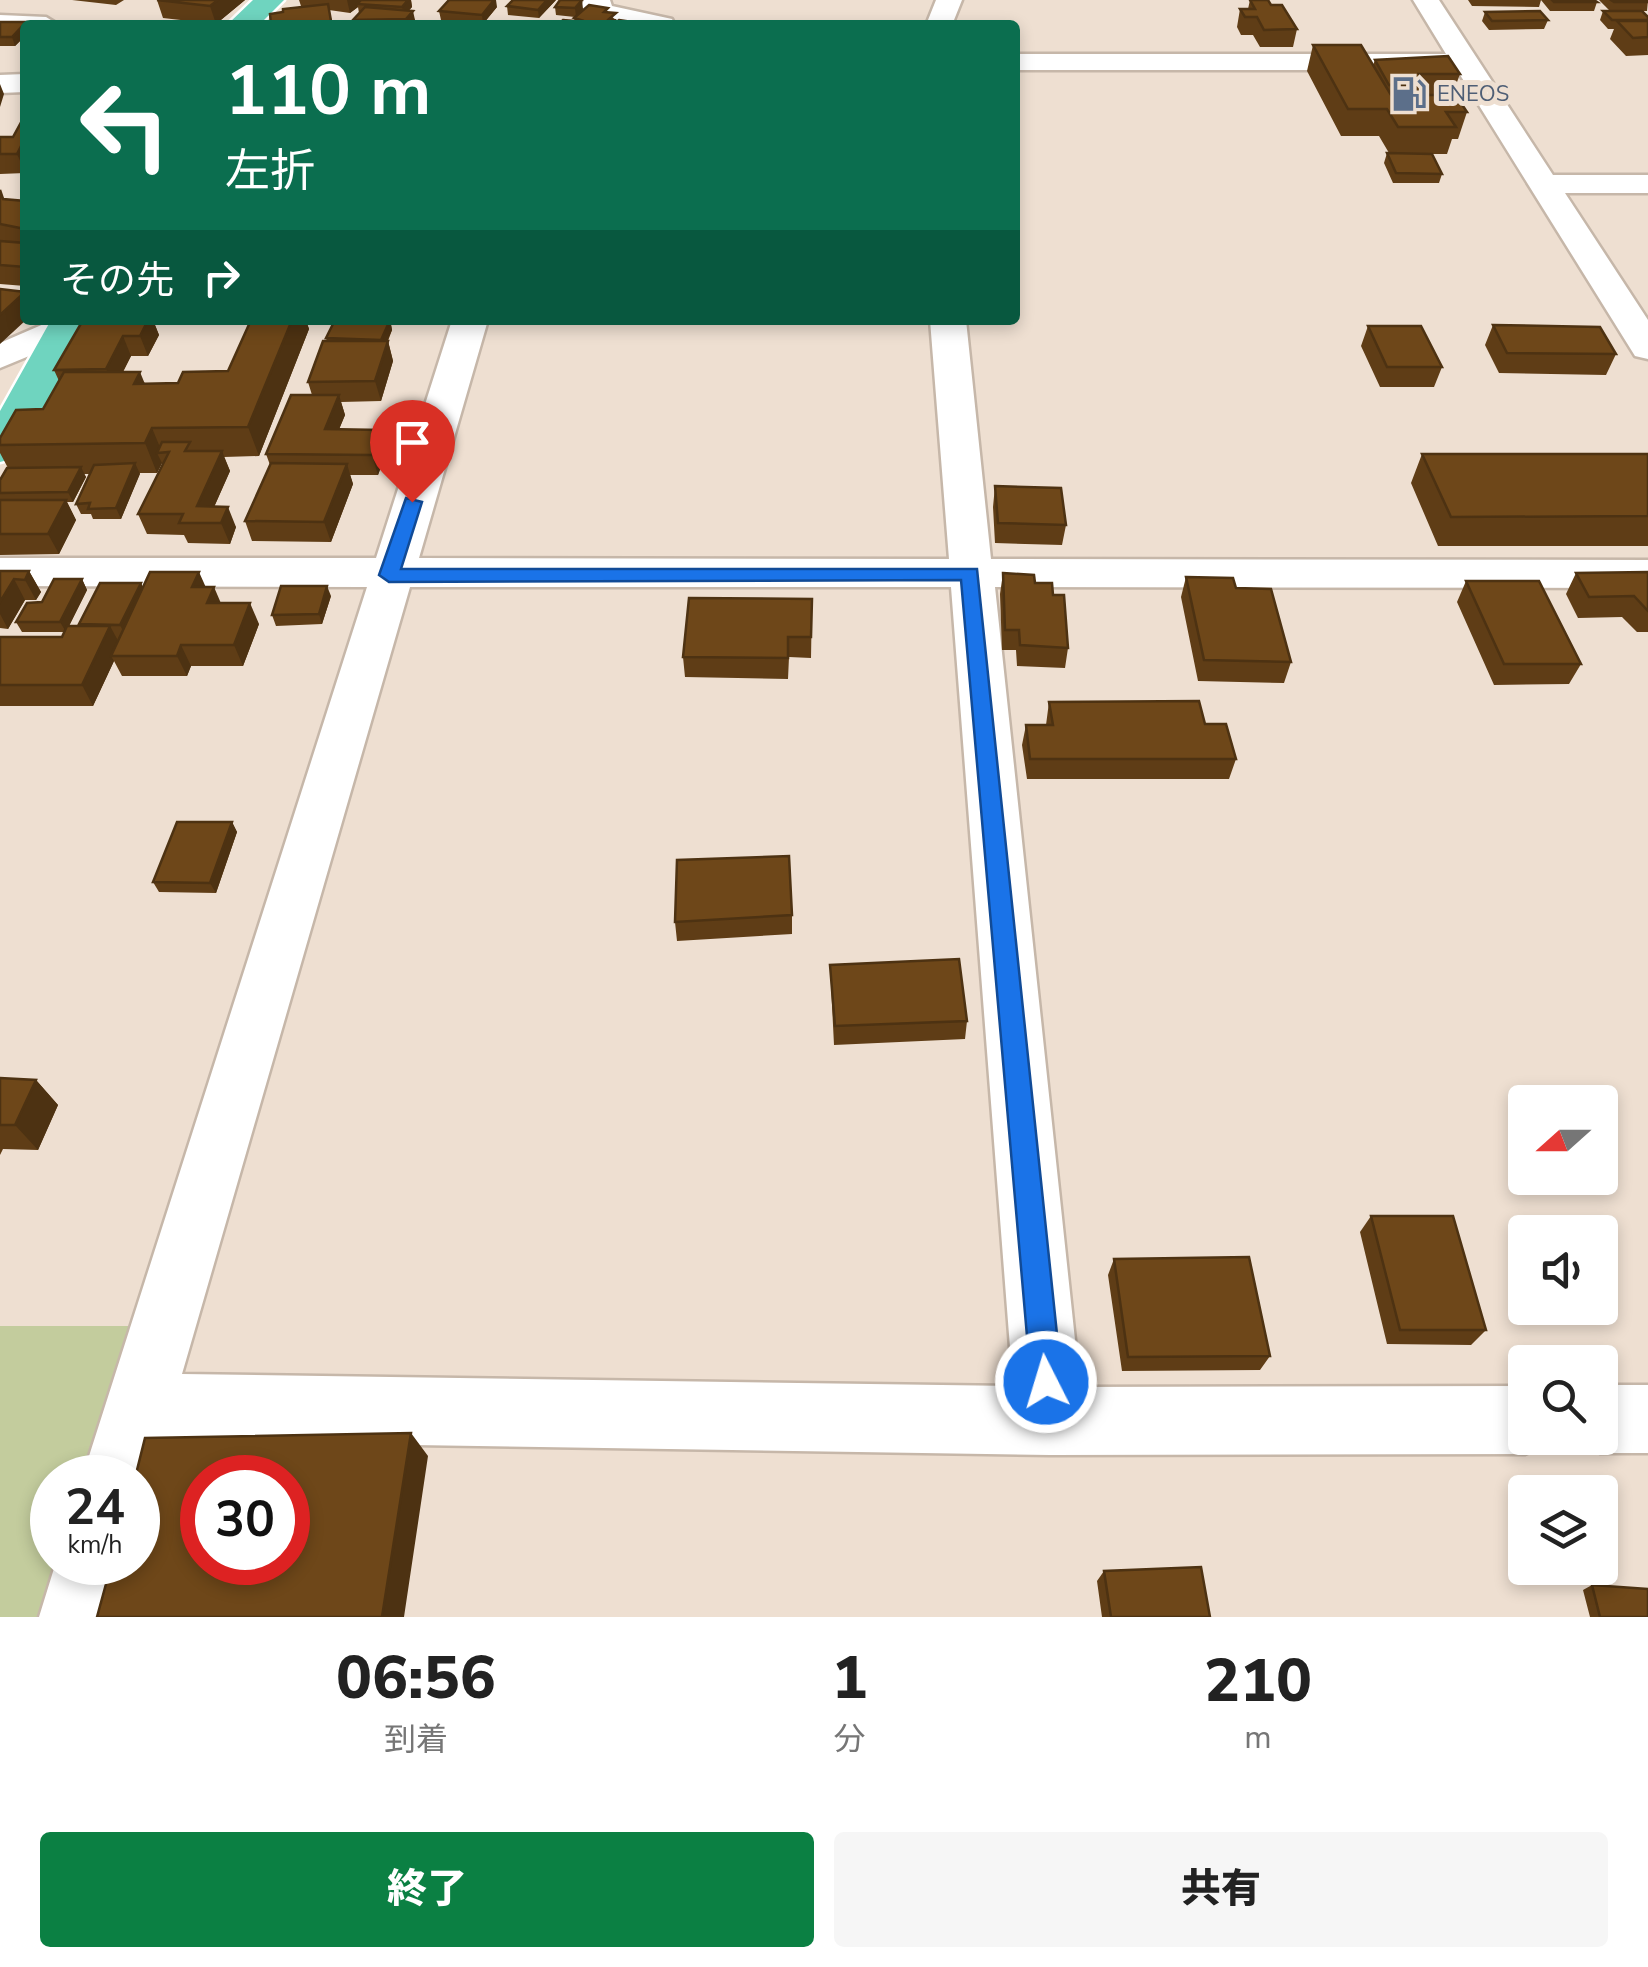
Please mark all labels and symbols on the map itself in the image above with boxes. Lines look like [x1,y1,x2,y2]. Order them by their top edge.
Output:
fuel station icon: ENEOS [1390,75,1428,113]
place label: ENEOS [1437,79,1509,109]
pin [370,400,455,503]
north arrow [1508,1085,1618,1195]
position arrow [994,1330,1098,1434]
speed limit sign: 30 [180,1455,310,1585]

